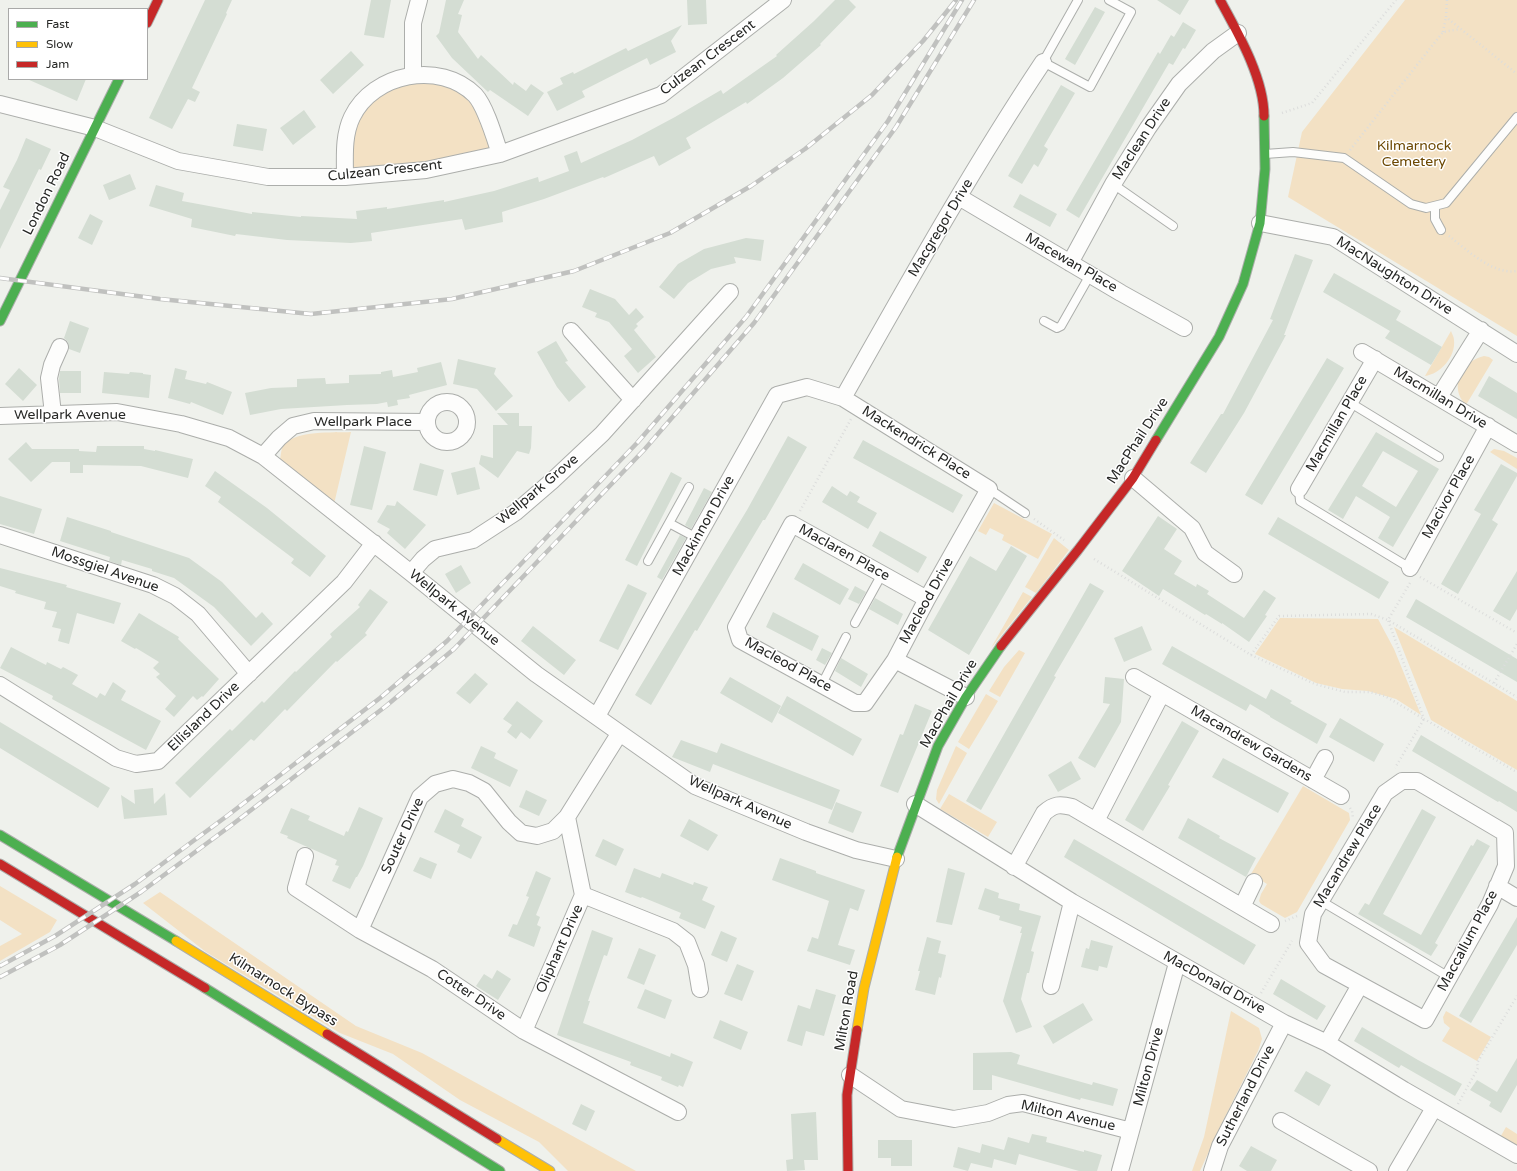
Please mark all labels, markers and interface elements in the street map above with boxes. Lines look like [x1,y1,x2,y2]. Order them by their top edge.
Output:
legend [8,8,148,80]
text: Fast [46,17,69,31]
street label: Culzean Crescent [657,17,759,99]
text: Slow [46,37,73,51]
text: Jam [46,57,69,71]
street label: Maclean Drive [1109,95,1175,183]
park label: Kilmarnock Cemetery [1377,138,1451,170]
street label: London Road [20,150,74,238]
street label: Culzean Crescent [327,157,443,185]
street label: Macgregor Drive [905,176,977,280]
street label: Macewan Place [1022,230,1120,296]
street label: MacNaughton Drive [1333,233,1455,319]
street label: Macmillan Drive [1390,363,1490,433]
street label: Macmillan Place [1303,373,1371,475]
street label: MacPhail Drive [1104,395,1172,487]
street label: Mackendrick Place [858,403,974,483]
street label: Wellpark Avenue [14,407,126,423]
street label: Wellpark Place [314,414,412,430]
street label: Wellpark Grove [494,451,582,529]
street label: Macivor Place [1419,452,1479,542]
street label: Mackinnon Drive [669,473,739,579]
street label: Maclaren Place [796,521,892,585]
street label: Mossgiel Avenue [49,544,161,596]
street label: Macleod Drive [896,555,958,647]
street label: Wellpark Avenue [405,566,503,650]
street label: Macleod Place [741,634,835,696]
street label: MacPhail Drive [917,657,981,751]
street label: Ellisland Drive [165,679,243,755]
street label: Macandrew Gardens [1187,702,1315,786]
street label: Wellpark Avenue [685,773,795,833]
street label: Souter Drive [378,795,428,877]
street label: Macandrew Place [1310,801,1386,911]
street label: Maccallum Place [1434,888,1502,994]
street label: Oliphant Drive [533,902,587,996]
street label: MacDonald Drive [1160,948,1268,1018]
street label: Kilmarnock Bypass [225,950,341,1030]
street label: Cotter Drive [433,966,509,1024]
street label: Milton Road [832,969,862,1053]
street label: Milton Drive [1130,1026,1168,1108]
street label: Sutherland Drive [1213,1043,1279,1149]
street label: Milton Avenue [1019,1097,1117,1135]

